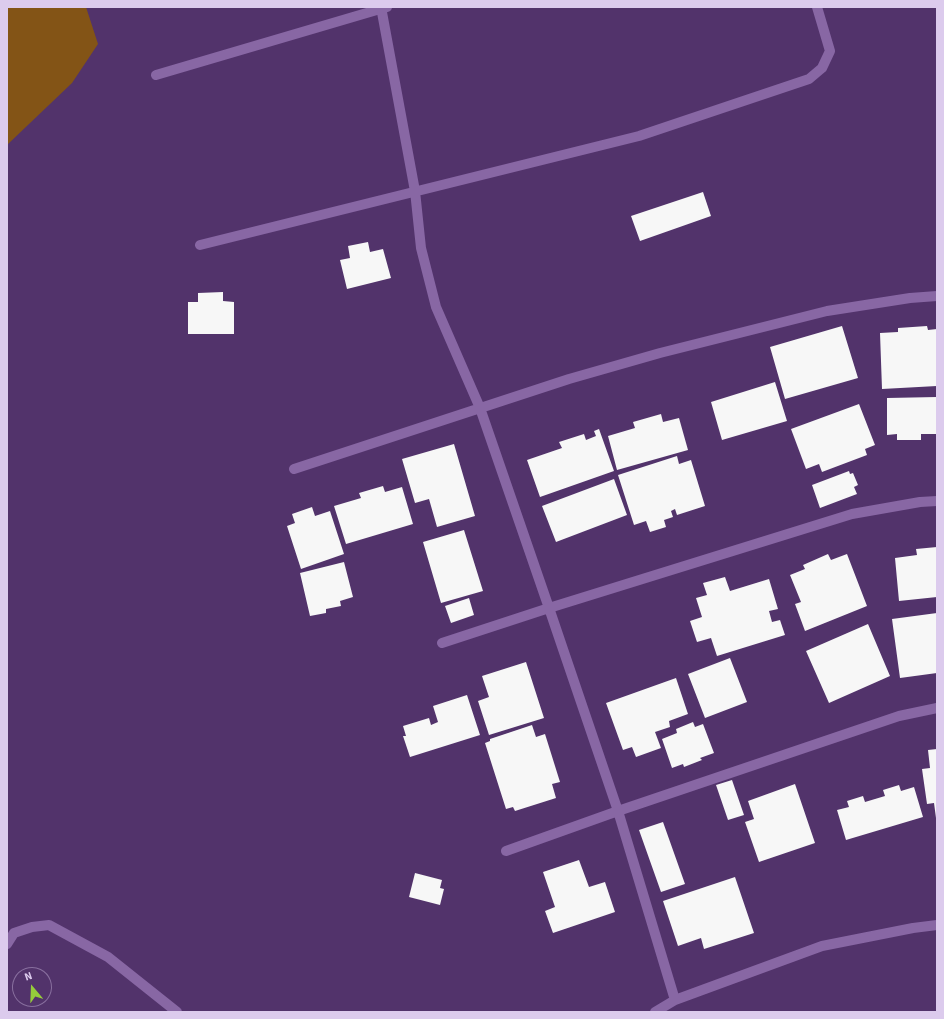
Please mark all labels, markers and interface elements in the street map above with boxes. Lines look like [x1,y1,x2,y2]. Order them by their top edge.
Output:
north arrow [12,967,52,1007]
text: N [22,968,34,984]

